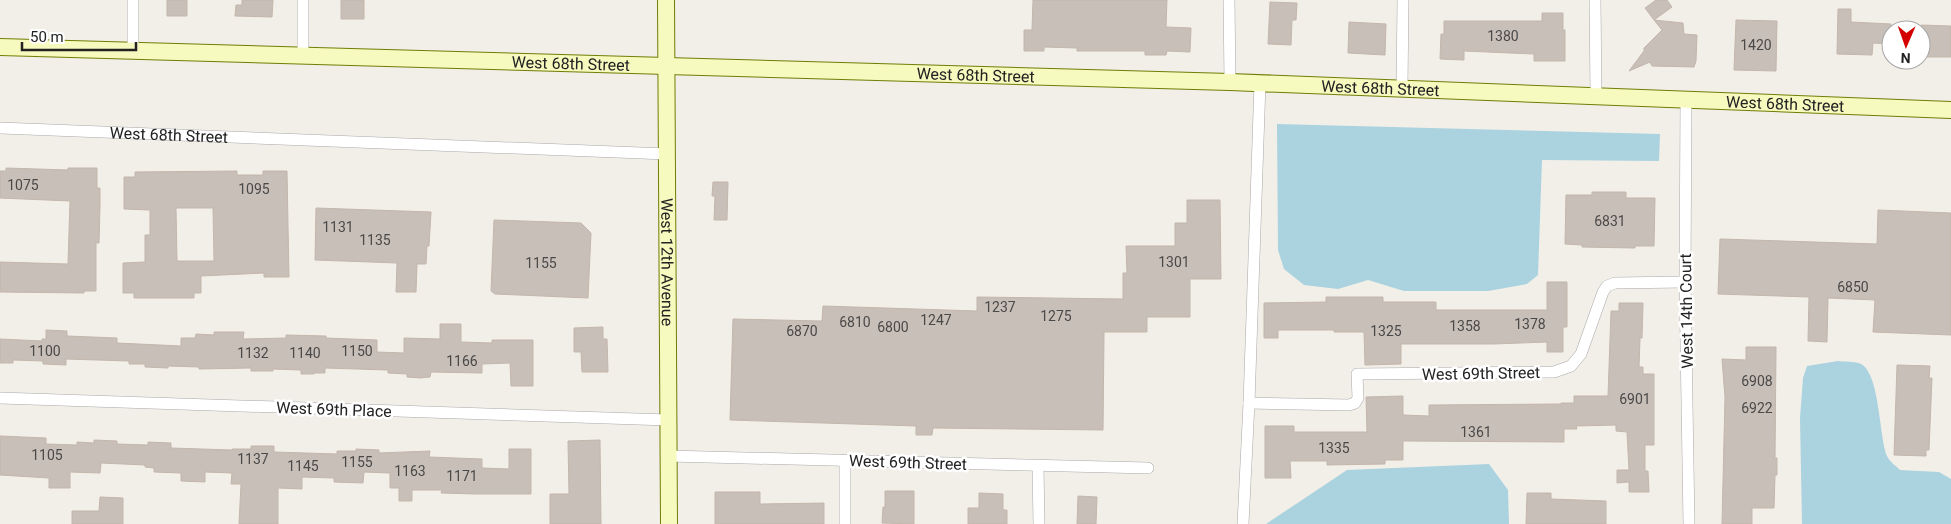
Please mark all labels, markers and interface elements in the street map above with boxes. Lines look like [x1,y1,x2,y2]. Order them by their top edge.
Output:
scale bar [22,20,136,52]
north arrow [1881,20,1931,70]
text: 50 m [30,28,64,46]
house number: 1380 [1487,28,1519,44]
house number: 1420 [1740,37,1772,53]
text: N [1900,50,1911,66]
street label: West 68th Street [511,53,630,75]
street label: West 68th Street [916,64,1035,86]
street label: West 68th Street [1321,77,1440,100]
street label: West 68th Street [1726,92,1844,116]
street label: West 68th Street [109,123,228,147]
house number: 1075 [7,177,39,193]
house number: 1095 [238,181,270,197]
street label: West 12th Avenue [657,198,677,326]
house number: 6831 [1594,213,1626,229]
house number: 1131 [322,219,354,235]
house number: 1135 [359,232,391,248]
street label: West 14th Court [1676,253,1697,369]
house number: 1301 [1158,254,1190,270]
house number: 1155 [525,255,557,271]
house number: 6850 [1837,279,1869,295]
house number: 1237 [984,299,1016,315]
house number: 1275 [1040,308,1072,324]
house number: 1247 [920,312,952,328]
house number: 6810 [839,314,871,330]
house number: 1378 [1514,316,1546,332]
house number: 1358 [1449,318,1481,334]
house number: 6800 [877,319,909,335]
house number: 6870 [786,323,818,339]
house number: 1325 [1370,323,1402,339]
house number: 1100 [29,343,61,359]
house number: 1150 [341,343,373,359]
house number: 1132 [237,345,269,361]
house number: 1140 [289,345,321,361]
house number: 1166 [446,353,478,369]
street label: West 69th Street [1422,363,1540,384]
house number: 6908 [1741,373,1773,389]
house number: 6901 [1619,391,1651,407]
street label: West 69th Place [276,398,392,421]
house number: 6922 [1741,400,1773,416]
house number: 1361 [1460,424,1492,440]
house number: 1335 [1318,440,1350,456]
house number: 1105 [31,447,63,463]
house number: 1137 [237,451,269,467]
street label: West 69th Street [849,451,967,474]
house number: 1155 [341,454,373,470]
house number: 1145 [287,458,319,474]
house number: 1163 [394,463,426,479]
house number: 1171 [446,468,478,484]

